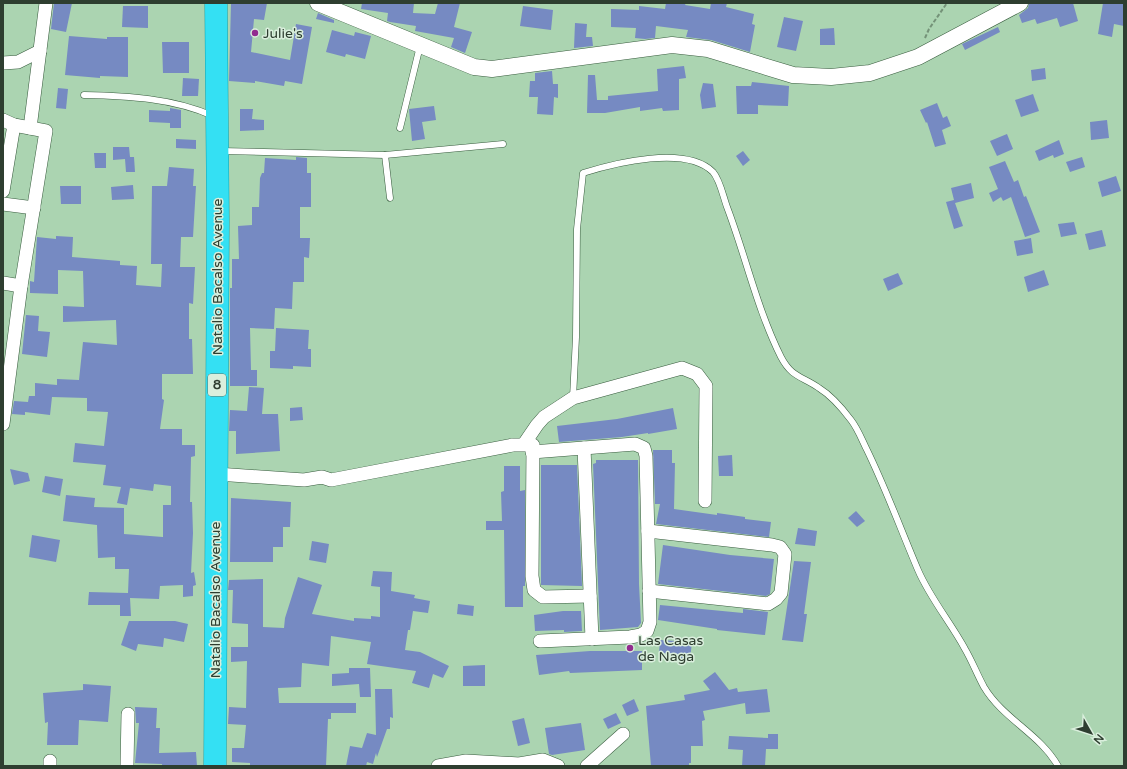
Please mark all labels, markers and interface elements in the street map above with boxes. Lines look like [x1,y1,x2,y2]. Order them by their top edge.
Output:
place label: Julie's [263,25,303,42]
marker: Julie's [250,28,260,38]
street label: Natalio Bacalso Avenue [209,199,226,355]
road number: 8 [208,374,226,396]
street label: Natalio Bacalso Avenue [207,522,224,678]
place label: Las Casas de Naga [638,632,703,665]
marker: Las Casas de Naga [625,643,635,653]
north arrow [1071,713,1111,753]
text: N [1091,731,1106,747]

